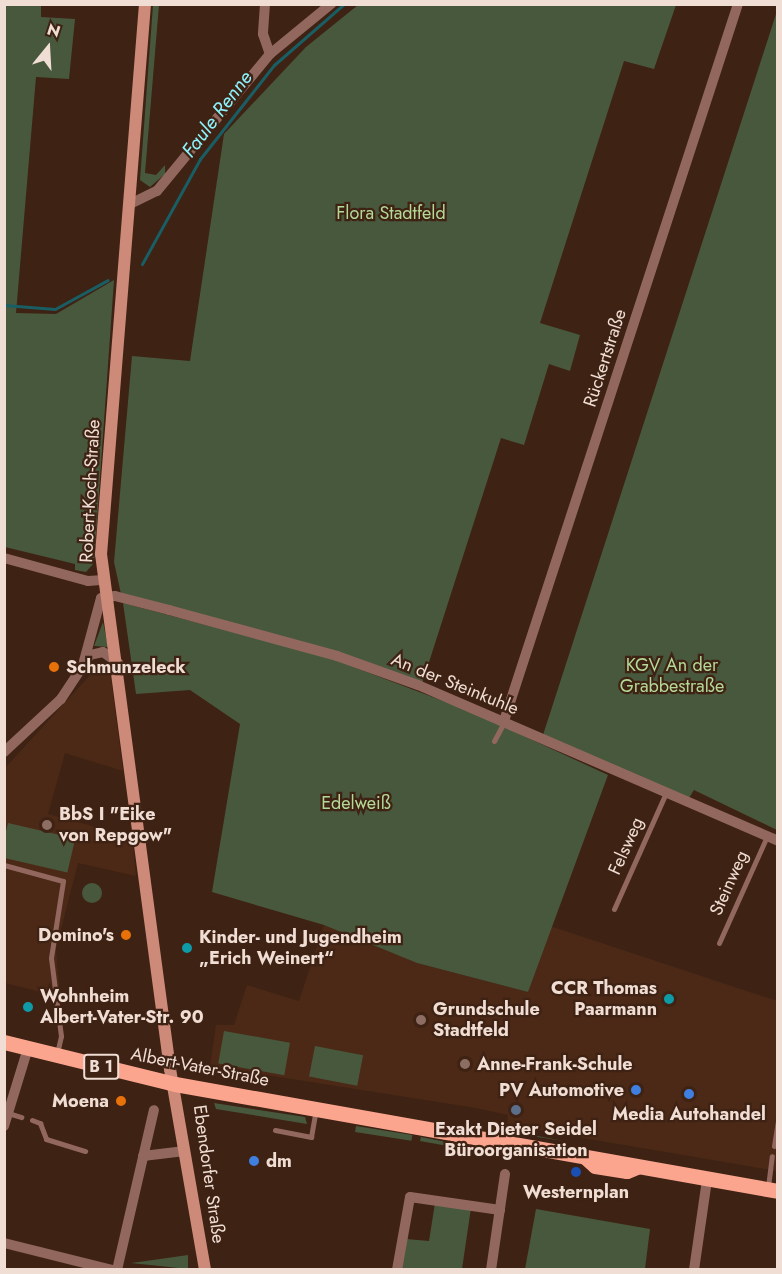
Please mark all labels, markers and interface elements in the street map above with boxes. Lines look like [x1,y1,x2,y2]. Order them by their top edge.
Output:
north arrow [18,18,78,78]
text: N [44,18,63,43]
water label: Faule Renne [177,66,257,162]
park label: Flora Stadtfeld [336,202,446,224]
street label: Rückertstraße [579,306,631,410]
street label: Robert-Koch-Straße [75,419,105,563]
street label: An der Steinkuhle [388,649,522,719]
park label: KGV An der Grabbestraße [620,655,724,698]
place label: Schmunzeleck [66,656,186,678]
marker: Schmunzeleck [47,660,61,674]
park label: Edelweiß [321,792,391,814]
place label: BbS I "Eike von Repgow" [59,804,172,846]
street label: Felsweg [604,814,648,878]
marker: BbS I "Eike von Repgow" [40,818,54,832]
street label: Steinweg [705,847,753,919]
place label: Domino's [38,924,114,946]
place label: Kinder- und Jugendheim „Erich Weinert“ [199,927,402,970]
marker: Domino's [119,928,133,942]
marker: Kinder- und Jugendheim „Erich Weinert“ [180,941,194,955]
place label: CCR Thomas Paarmann [551,978,657,1020]
place label: Wohnheim Albert-Vater-Str. 90 [40,986,204,1028]
marker: CCR Thomas Paarmann [662,992,676,1006]
place label: Grundschule Stadtfeld [433,999,540,1042]
marker: Wohnheim Albert-Vater-Str. 90 [21,1000,35,1014]
marker: Grundschule Stadtfeld [414,1013,428,1027]
street label: Albert-Vater-Straße [129,1043,271,1091]
place label: Anne-Frank-Schule [477,1053,633,1075]
road number: B 1 [83,1054,119,1080]
marker: Anne-Frank-Schule [458,1057,472,1071]
place label: PV Automotive [499,1079,624,1101]
marker: PV Automotive [629,1083,643,1097]
marker: Media Autohandel [682,1087,696,1101]
place label: Moena [52,1090,109,1112]
marker: Moena [114,1094,128,1108]
street label: Ebendorfer Straße [189,1103,229,1245]
marker: Exakt Dieter Seidel Büroorganisation [509,1103,523,1117]
place label: Media Autohandel [612,1103,766,1125]
place label: Exakt Dieter Seidel Büroorganisation [435,1119,597,1162]
place label: dm [266,1150,292,1172]
marker: dm [247,1154,261,1168]
marker: Westernplan [569,1165,583,1179]
place label: Westernplan [523,1181,629,1203]

